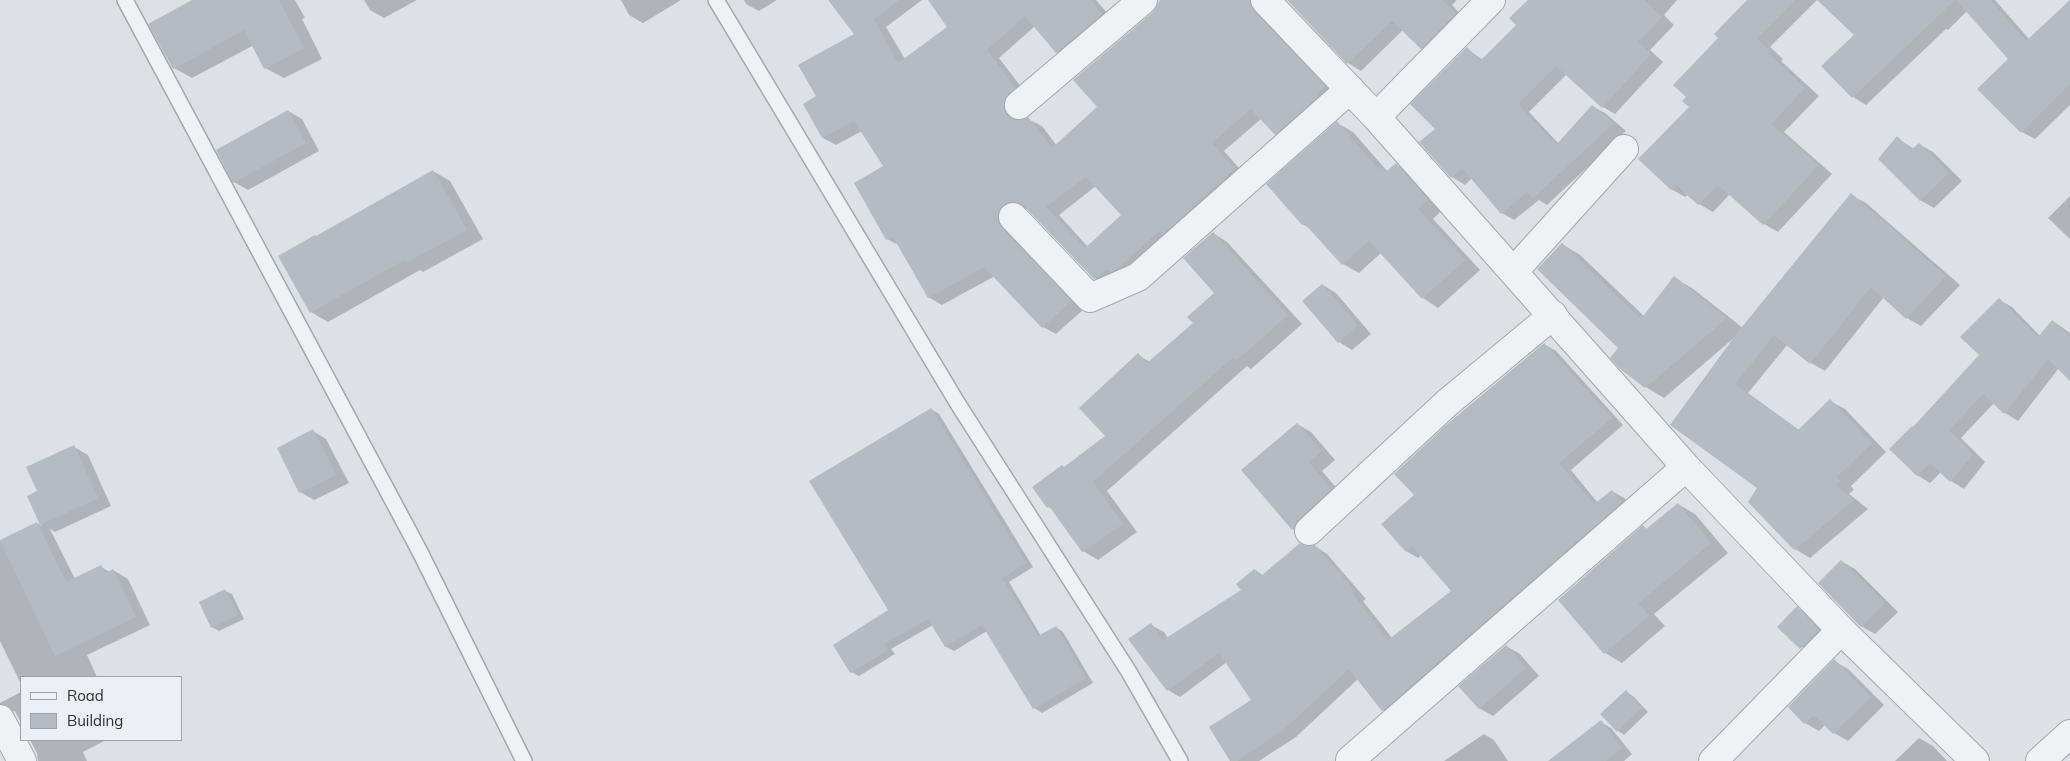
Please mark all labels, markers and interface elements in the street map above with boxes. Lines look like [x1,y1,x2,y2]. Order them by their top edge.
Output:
legend [20,676,182,741]
text: Road [67,686,104,705]
text: Building [67,711,123,730]

